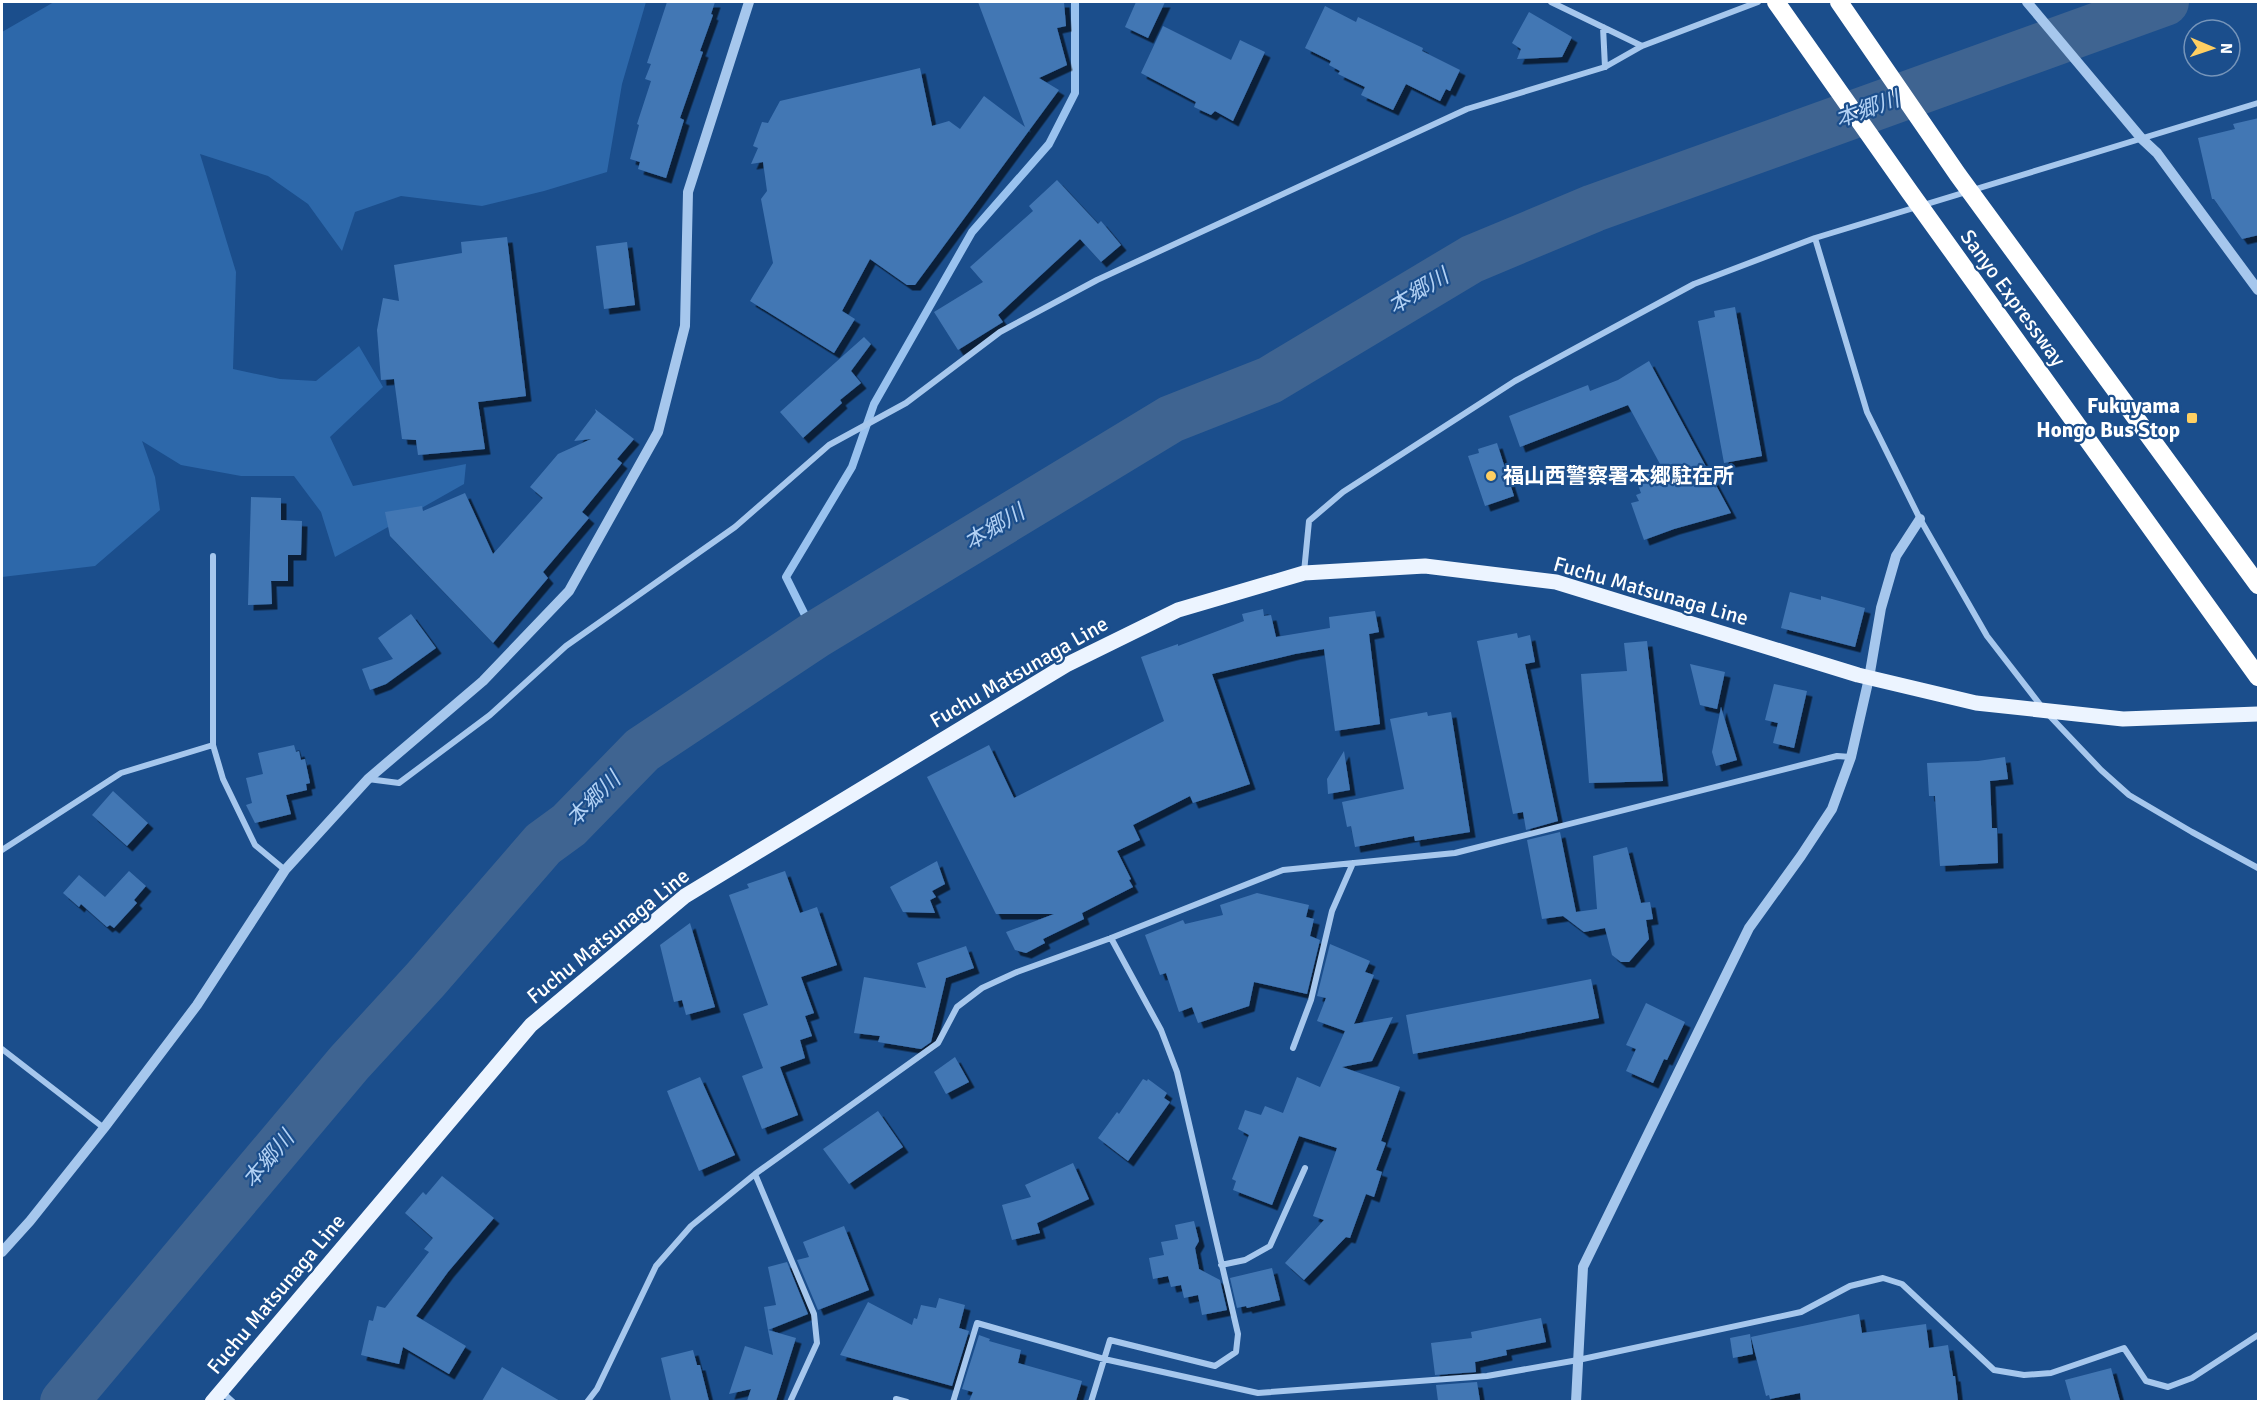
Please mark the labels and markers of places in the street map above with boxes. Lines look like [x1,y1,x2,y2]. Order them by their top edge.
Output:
place label: Fukuyama Hongo Bus Stop [2036,393,2180,443]
marker: Fukuyama Hongo Bus Stop [2185,411,2199,425]
place label: 福山西警察署本郷駐在所 [1503,463,1734,489]
marker: 福山西警察署本郷駐在所 [1484,469,1498,483]

